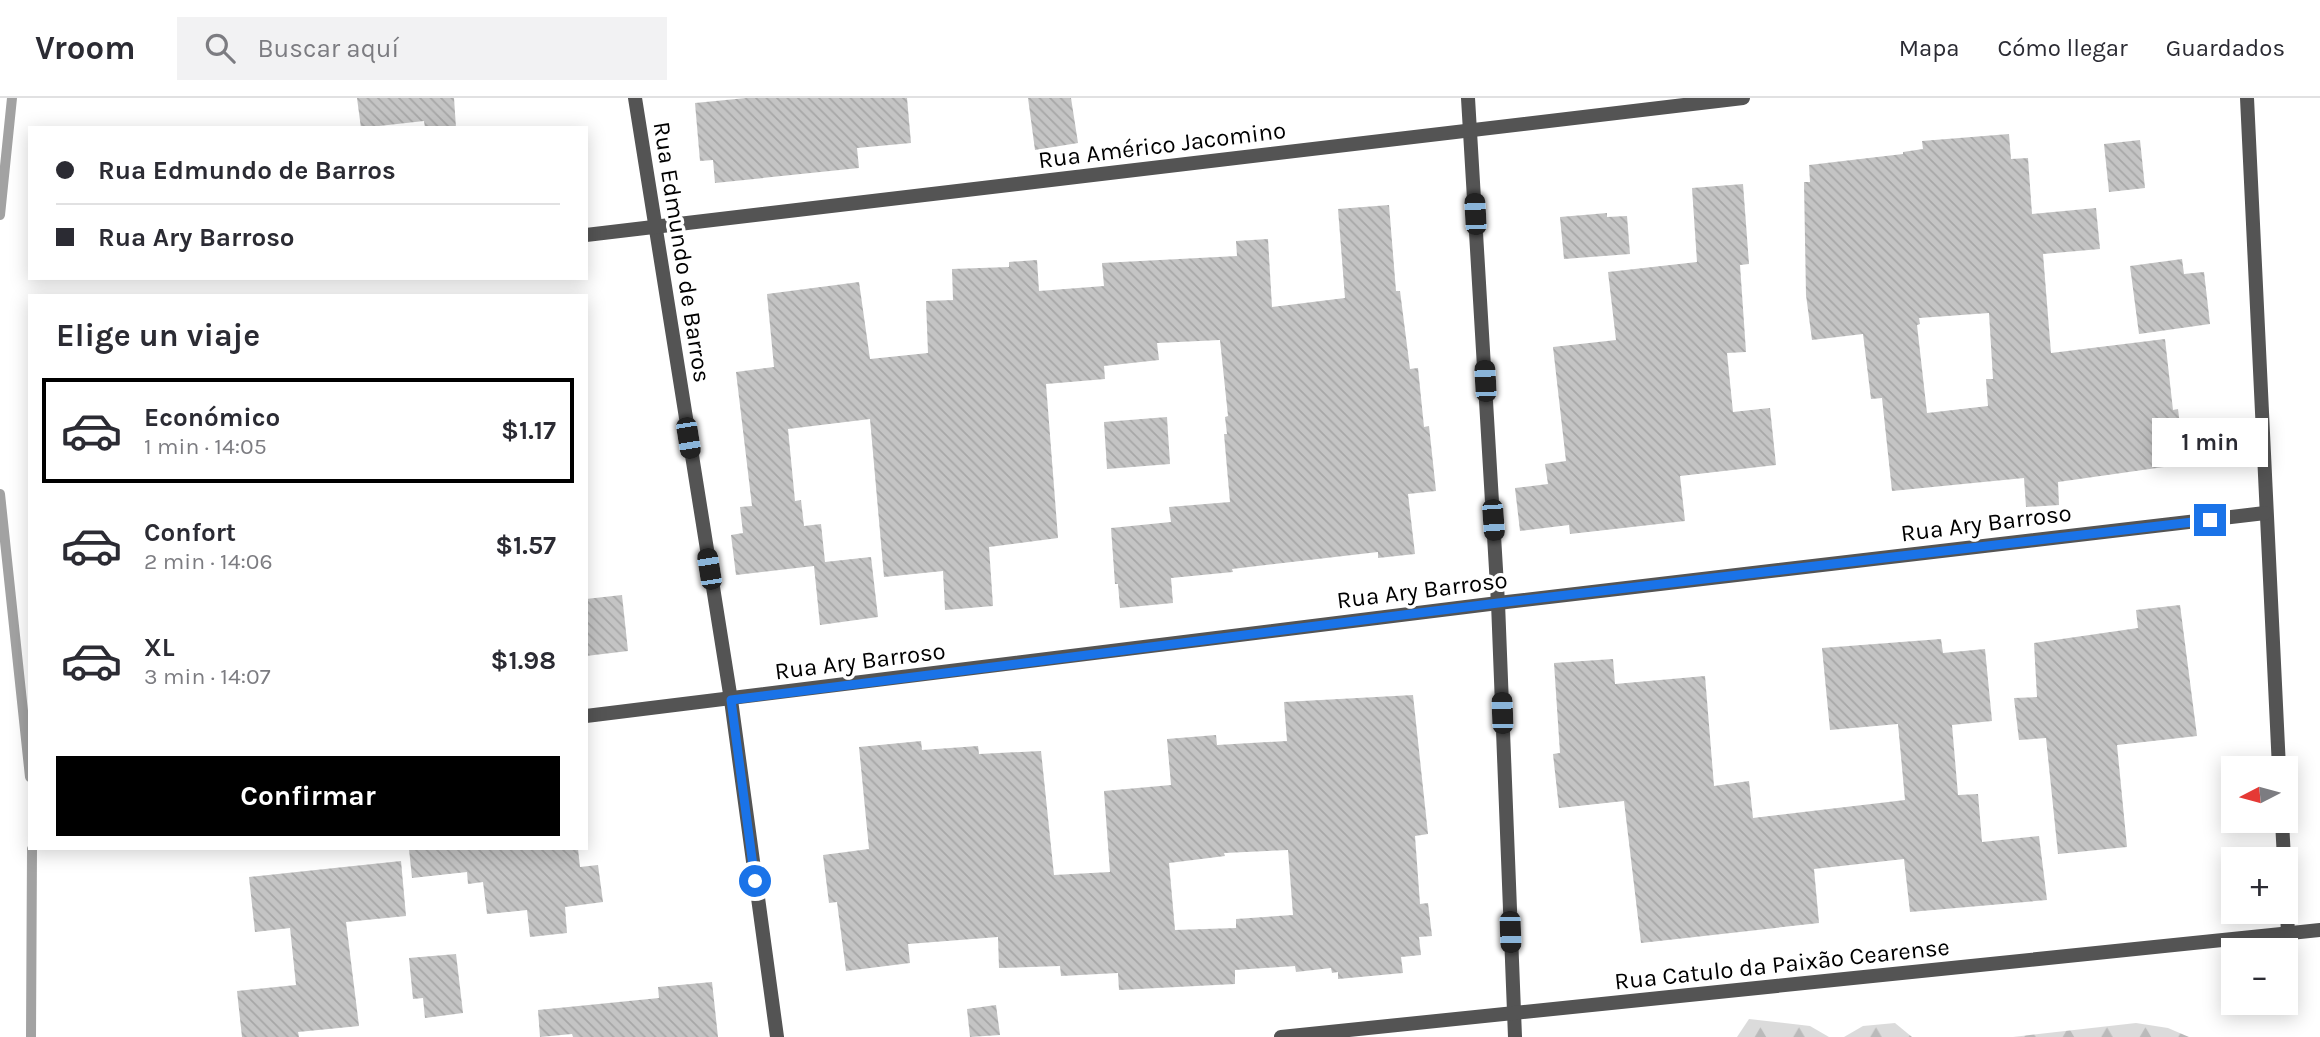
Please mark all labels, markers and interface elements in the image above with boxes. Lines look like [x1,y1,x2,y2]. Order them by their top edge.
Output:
search box [177,17,667,80]
text: Vroom [35,29,135,67]
icon: search [201,29,239,67]
text: Buscar aquí [257,33,399,64]
text: Mapa [1899,34,1959,62]
text: Cómo llegar [1997,34,2128,62]
text: Guardados [2166,34,2285,62]
street label: Rua Américo Jacomino [1037,116,1287,174]
street label: Rua Edmundo de Barros [648,120,716,384]
text: Rua Edmundo de Barros [98,155,396,186]
car [1464,192,1487,236]
text: Rua Ary Barroso [98,222,295,253]
text: Elige un viaje [56,317,260,354]
car [1474,359,1497,403]
icon: car [60,399,123,462]
text: Económico [144,402,280,433]
text: $1.17 [501,415,556,446]
car [675,416,702,460]
callout: 1 min [2152,418,2268,468]
text: 1 min [2181,429,2239,456]
text: 1 min · 14:05 [144,433,267,460]
car [1482,498,1505,542]
street label: Rua Ary Barroso [1899,499,2073,547]
route end [2194,504,2226,536]
icon: car [60,514,123,577]
text: Confort [144,517,236,548]
text: $1.57 [495,530,556,561]
car [696,547,723,591]
text: 2 min · 14:06 [144,548,273,575]
street label: Rua Ary Barroso [1335,566,1509,614]
icon: car [60,629,123,692]
text: XL [144,632,175,663]
street label: Rua Ary Barroso [773,637,947,685]
text: $1.98 [491,645,556,676]
text: 3 min · 14:07 [144,663,271,690]
car [1491,692,1514,734]
button: Confirmar [56,756,560,836]
north arrow [2221,756,2298,833]
map controls [2221,756,2298,1015]
button: + [2221,847,2298,924]
route start [739,865,771,897]
car [1499,911,1522,953]
street label: Rua Catulo da Paixão Cearense [1613,932,1951,996]
button: − [2221,938,2298,1015]

